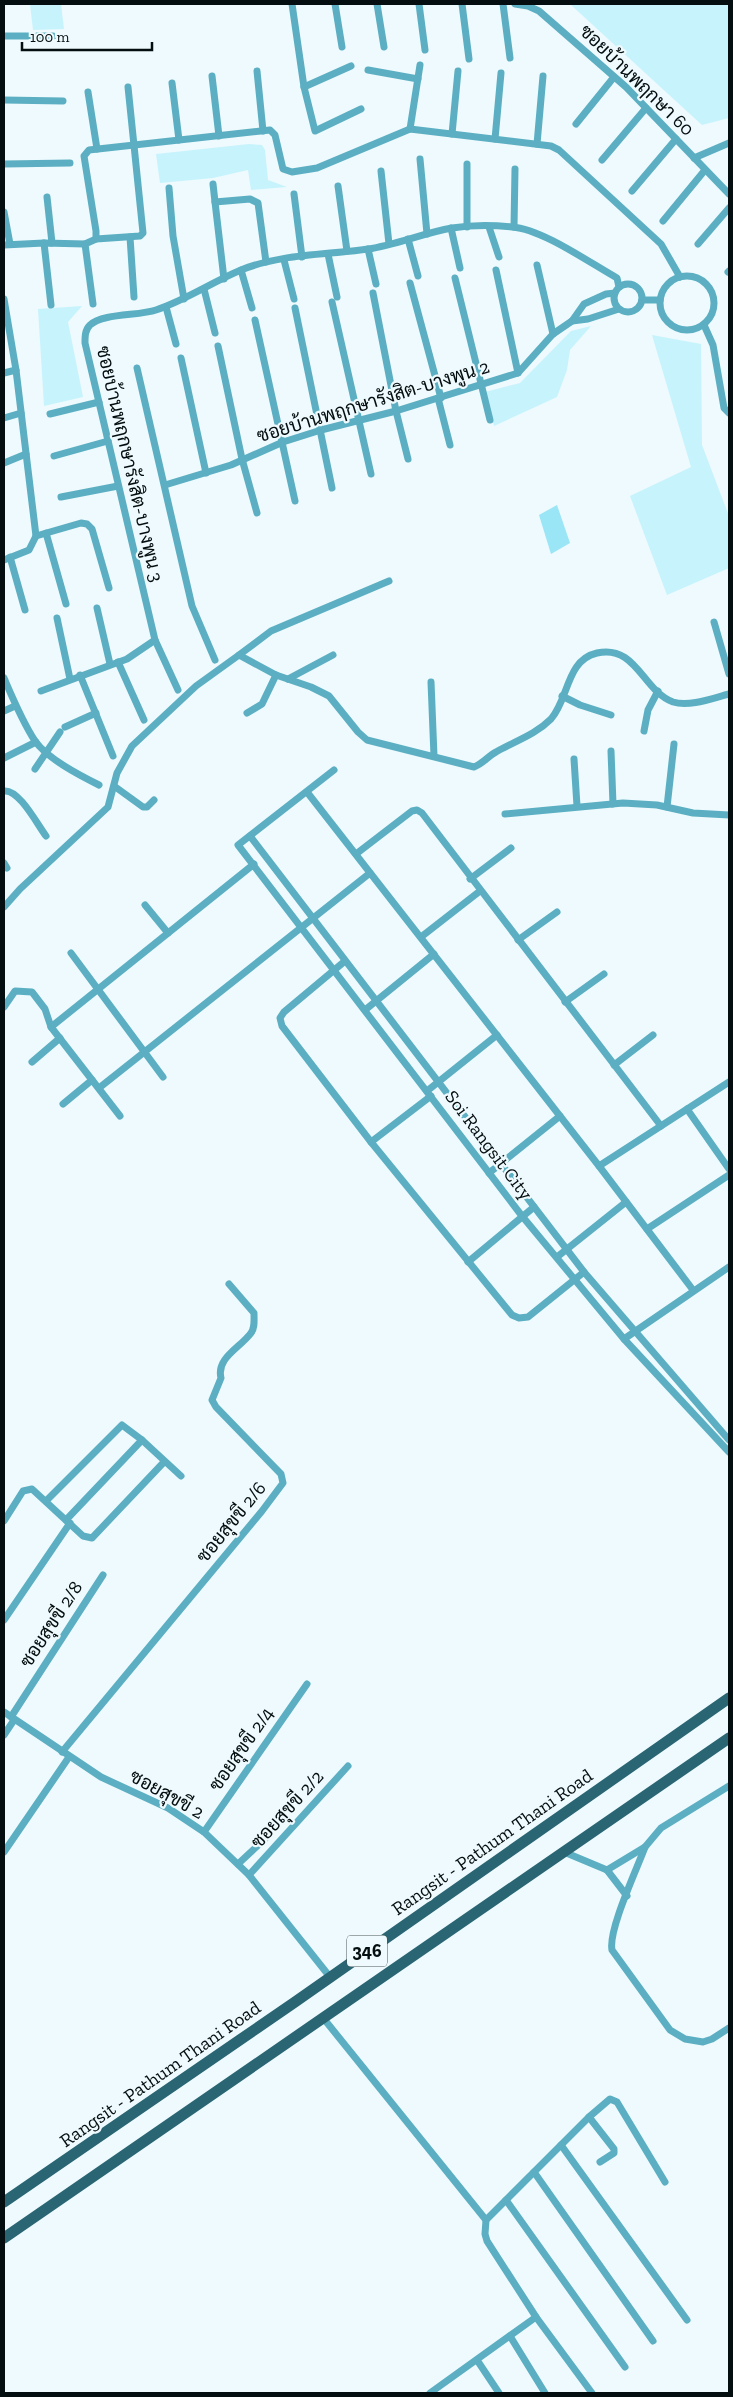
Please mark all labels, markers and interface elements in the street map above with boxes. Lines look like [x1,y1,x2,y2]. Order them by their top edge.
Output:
street label: ซอยบ้านพฤกษา 60 [575,19,699,141]
scale bar [22,20,152,52]
text: 100 m [30,28,69,46]
street label: ซอยบ้านพฤกษารังสิต-บางพูน 3 [90,344,168,585]
street label: ซอยบ้านพฤกษารังสิต-บางพูน 2 [254,355,493,449]
street label: Soi Rangsit City [440,1086,538,1204]
street label: ซอยสุขขี 2/6 [191,1476,271,1568]
street label: ซอยสุขขี 2/8 [14,1576,88,1672]
street label: ซอยสุขขี 2/4 [203,1702,279,1796]
street label: ซอยสุขขี 2 [125,1763,209,1825]
street label: Rangsit - Pathum Thani Road [387,1763,597,1920]
street label: ซอยสุขขี 2/2 [245,1764,329,1854]
road number: 346 [347,1935,387,1966]
street label: Rangsit - Pathum Thani Road [55,1995,265,2152]

